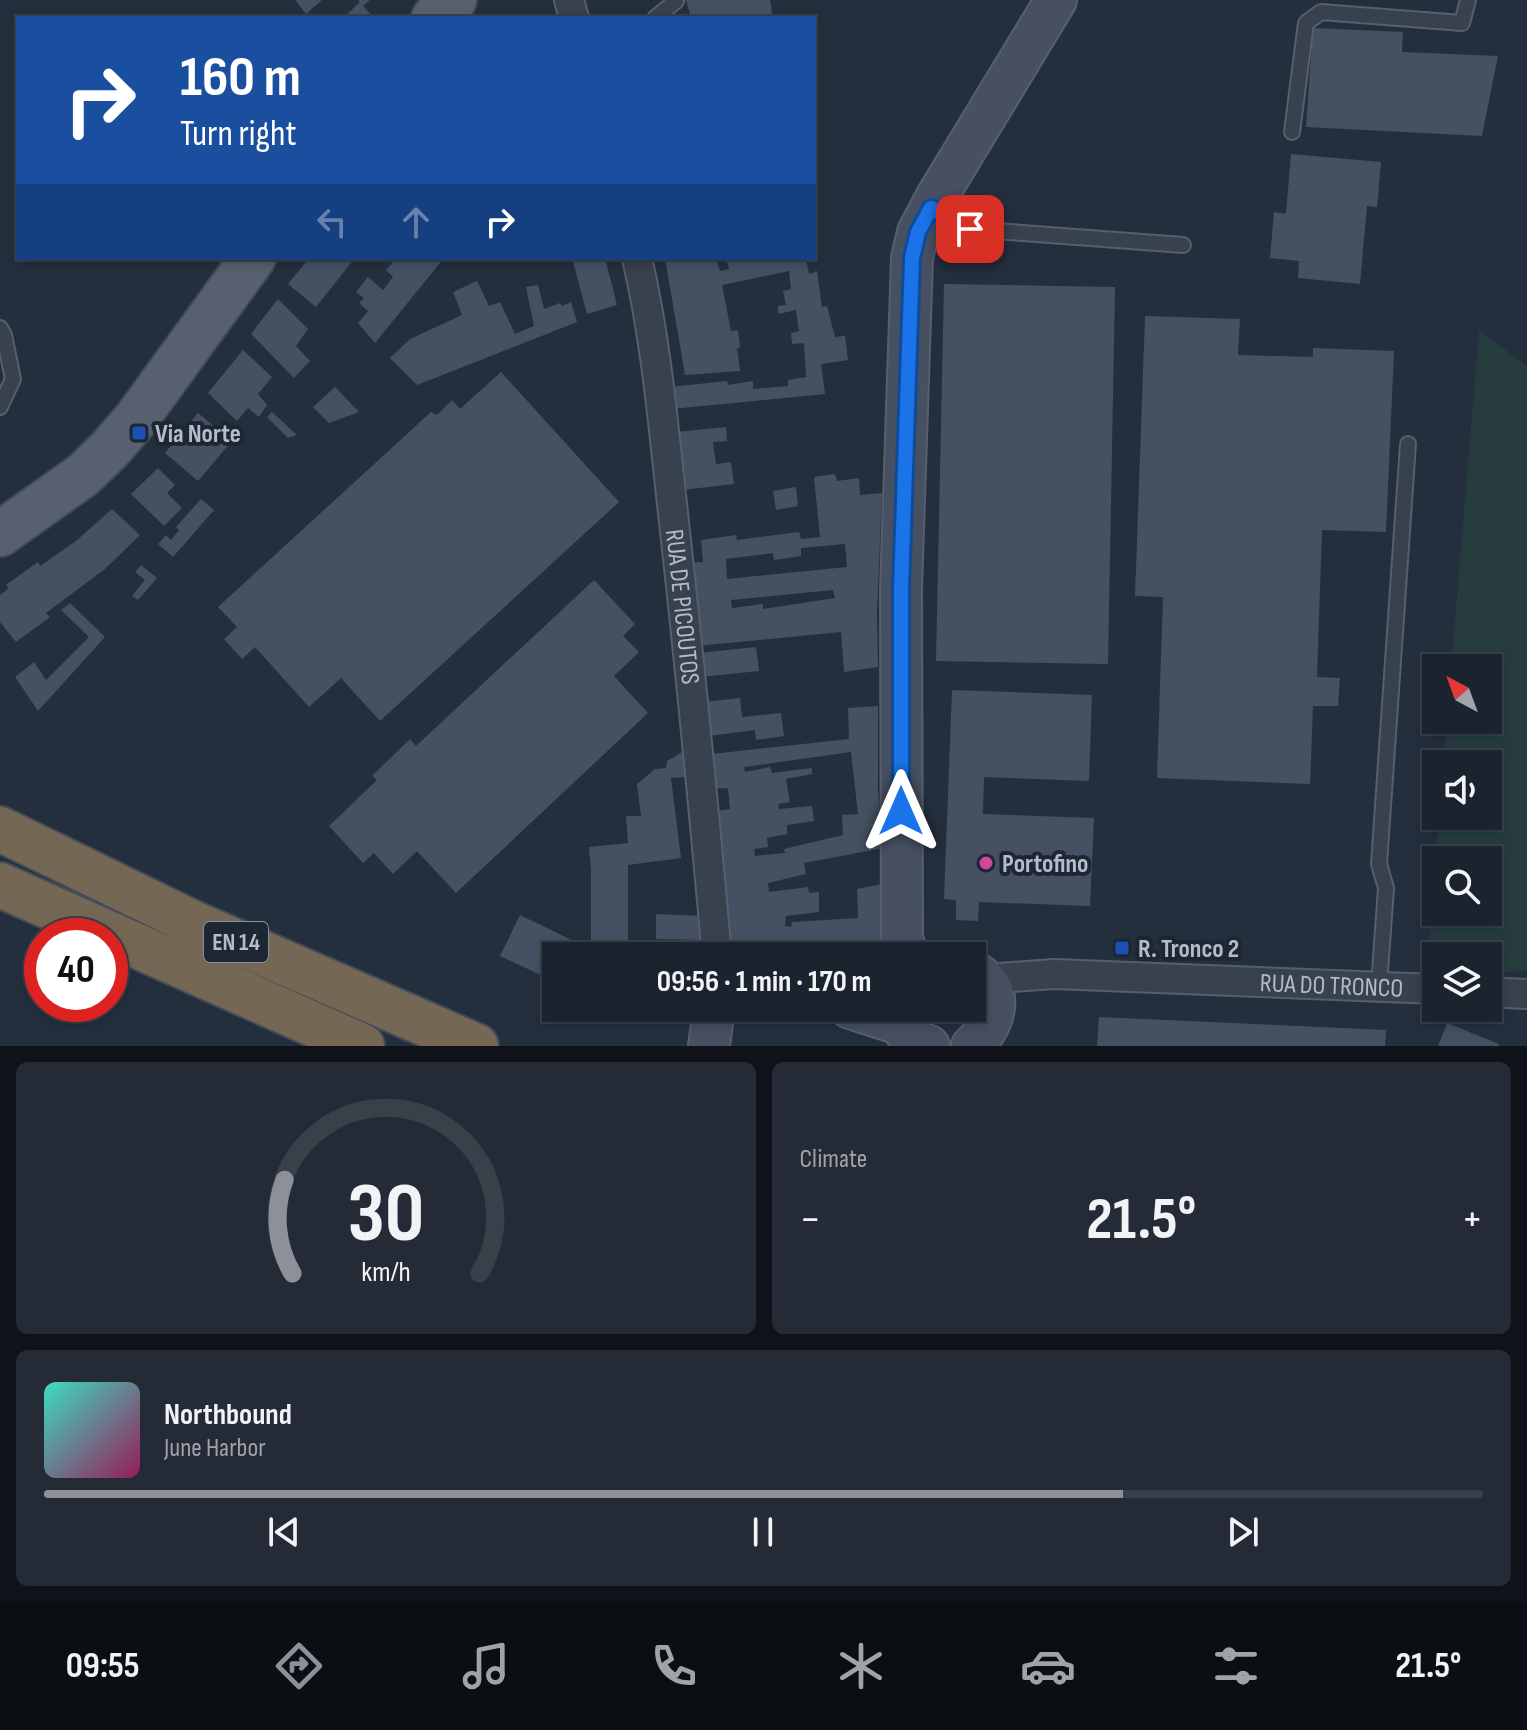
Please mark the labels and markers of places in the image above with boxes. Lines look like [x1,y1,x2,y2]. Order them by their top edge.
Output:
pin [936,195,1004,263]
place label: Via Norte [155,419,241,450]
marker: Via Norte [130,424,148,442]
place label: Portofino [1002,849,1088,880]
marker: Portofino [977,854,995,872]
place label: R. Tronco 2 [1138,934,1239,965]
marker: R. Tronco 2 [1113,939,1131,957]

